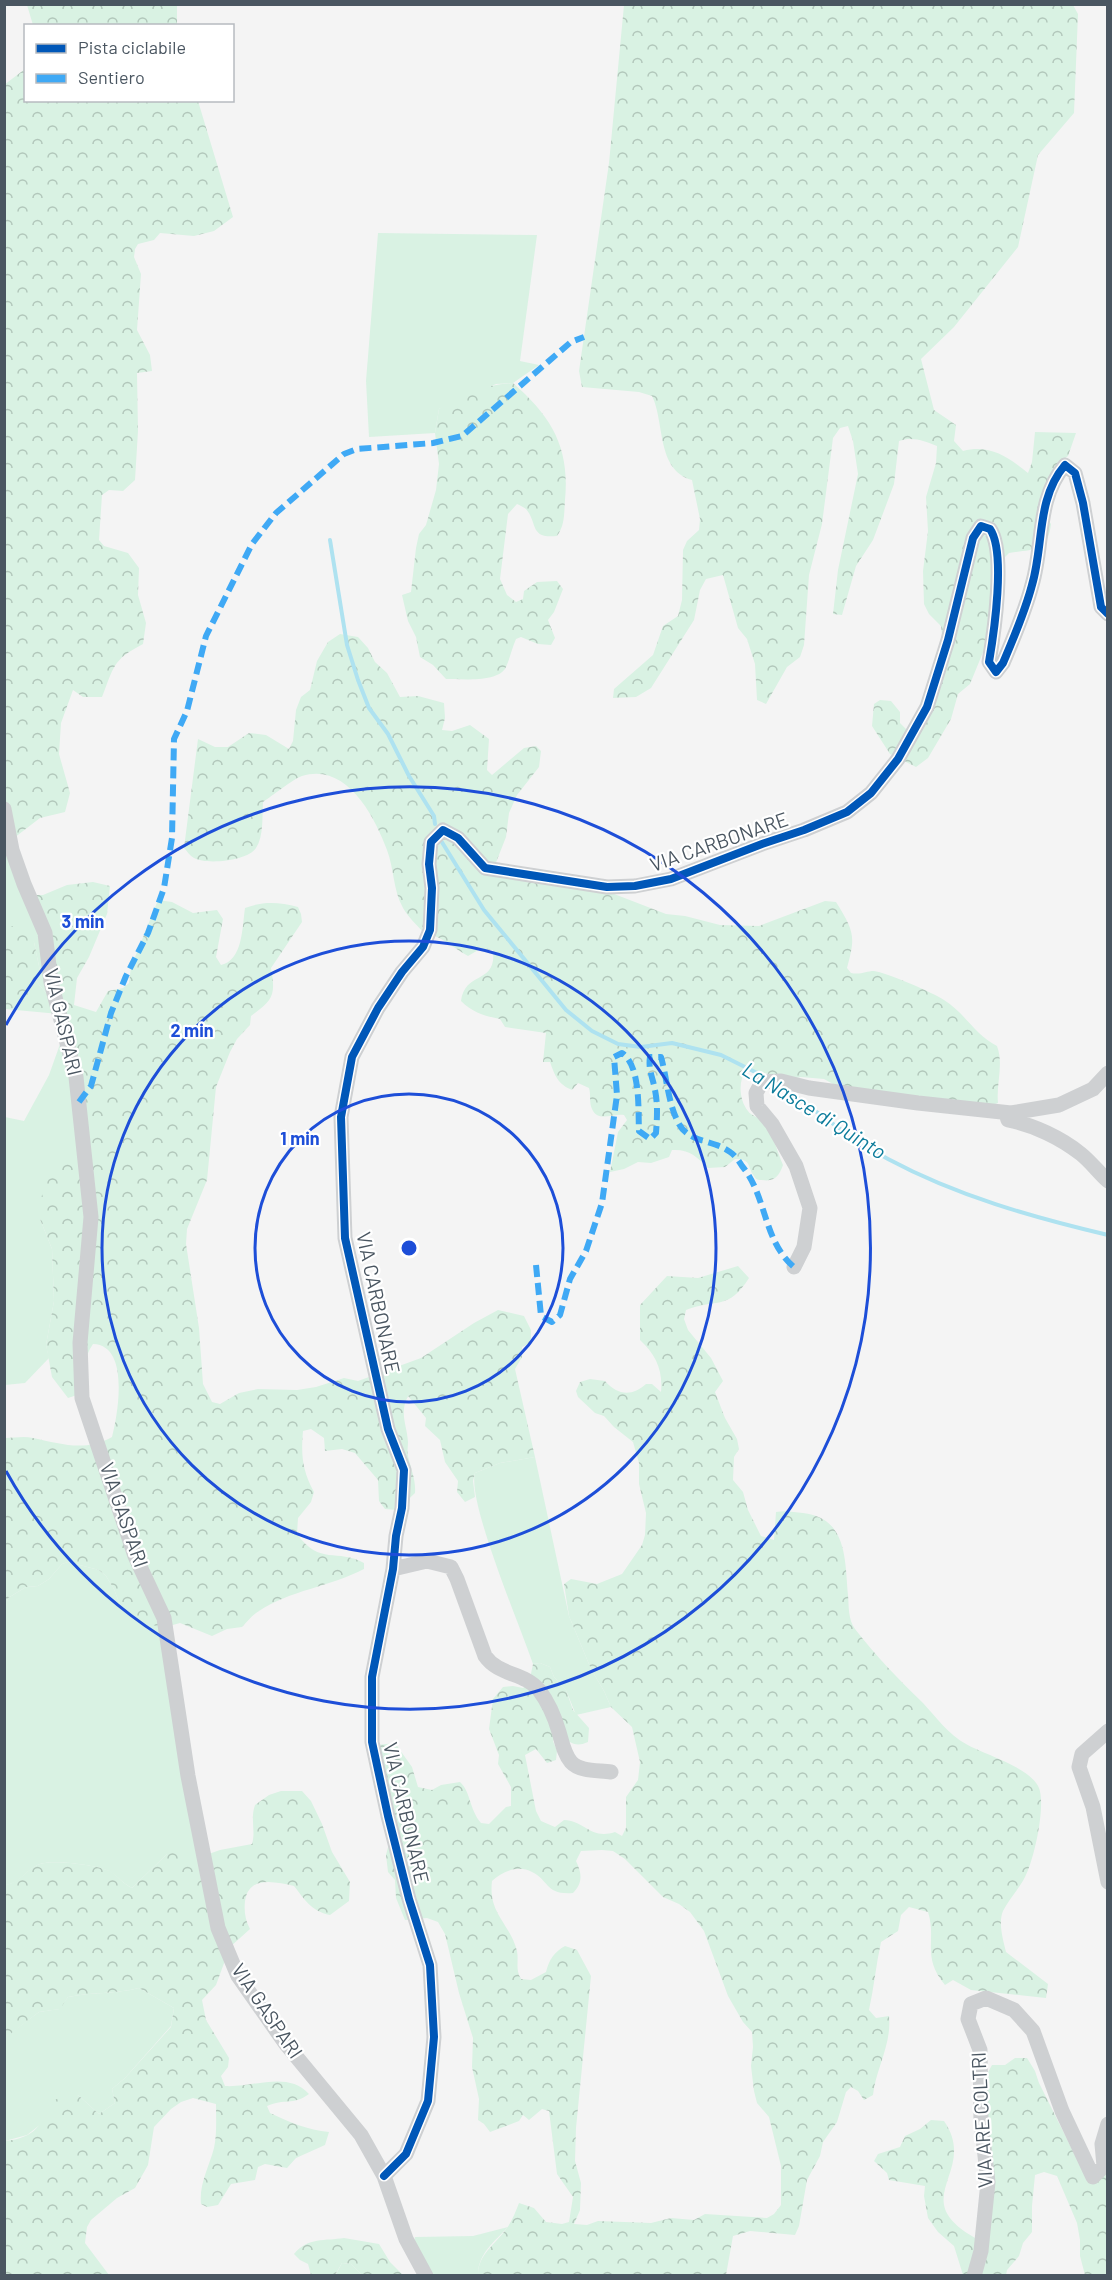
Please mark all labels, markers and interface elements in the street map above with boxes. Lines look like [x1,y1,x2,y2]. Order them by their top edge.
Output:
legend [24,24,234,102]
text: Pista ciclabile [78,36,186,58]
text: Sentiero [78,66,145,88]
street label: VIA CARBONARE [646,806,791,876]
text: 3 min [62,910,104,932]
street label: VIA GASPARI [40,966,88,1078]
text: 2 min [170,1019,214,1041]
water label: La Nasce di Quinto [738,1056,891,1164]
text: 1 min [280,1127,320,1149]
street label: VIA CARBONARE [352,1230,406,1376]
centre of rings [399,1238,419,1258]
street label: VIA GASPARI [96,1459,154,1570]
street label: VIA CARBONARE [379,1740,435,1886]
street label: VIA GASPARI [227,1958,308,2062]
street label: VIA ARE COLTRI [965,2051,997,2189]

